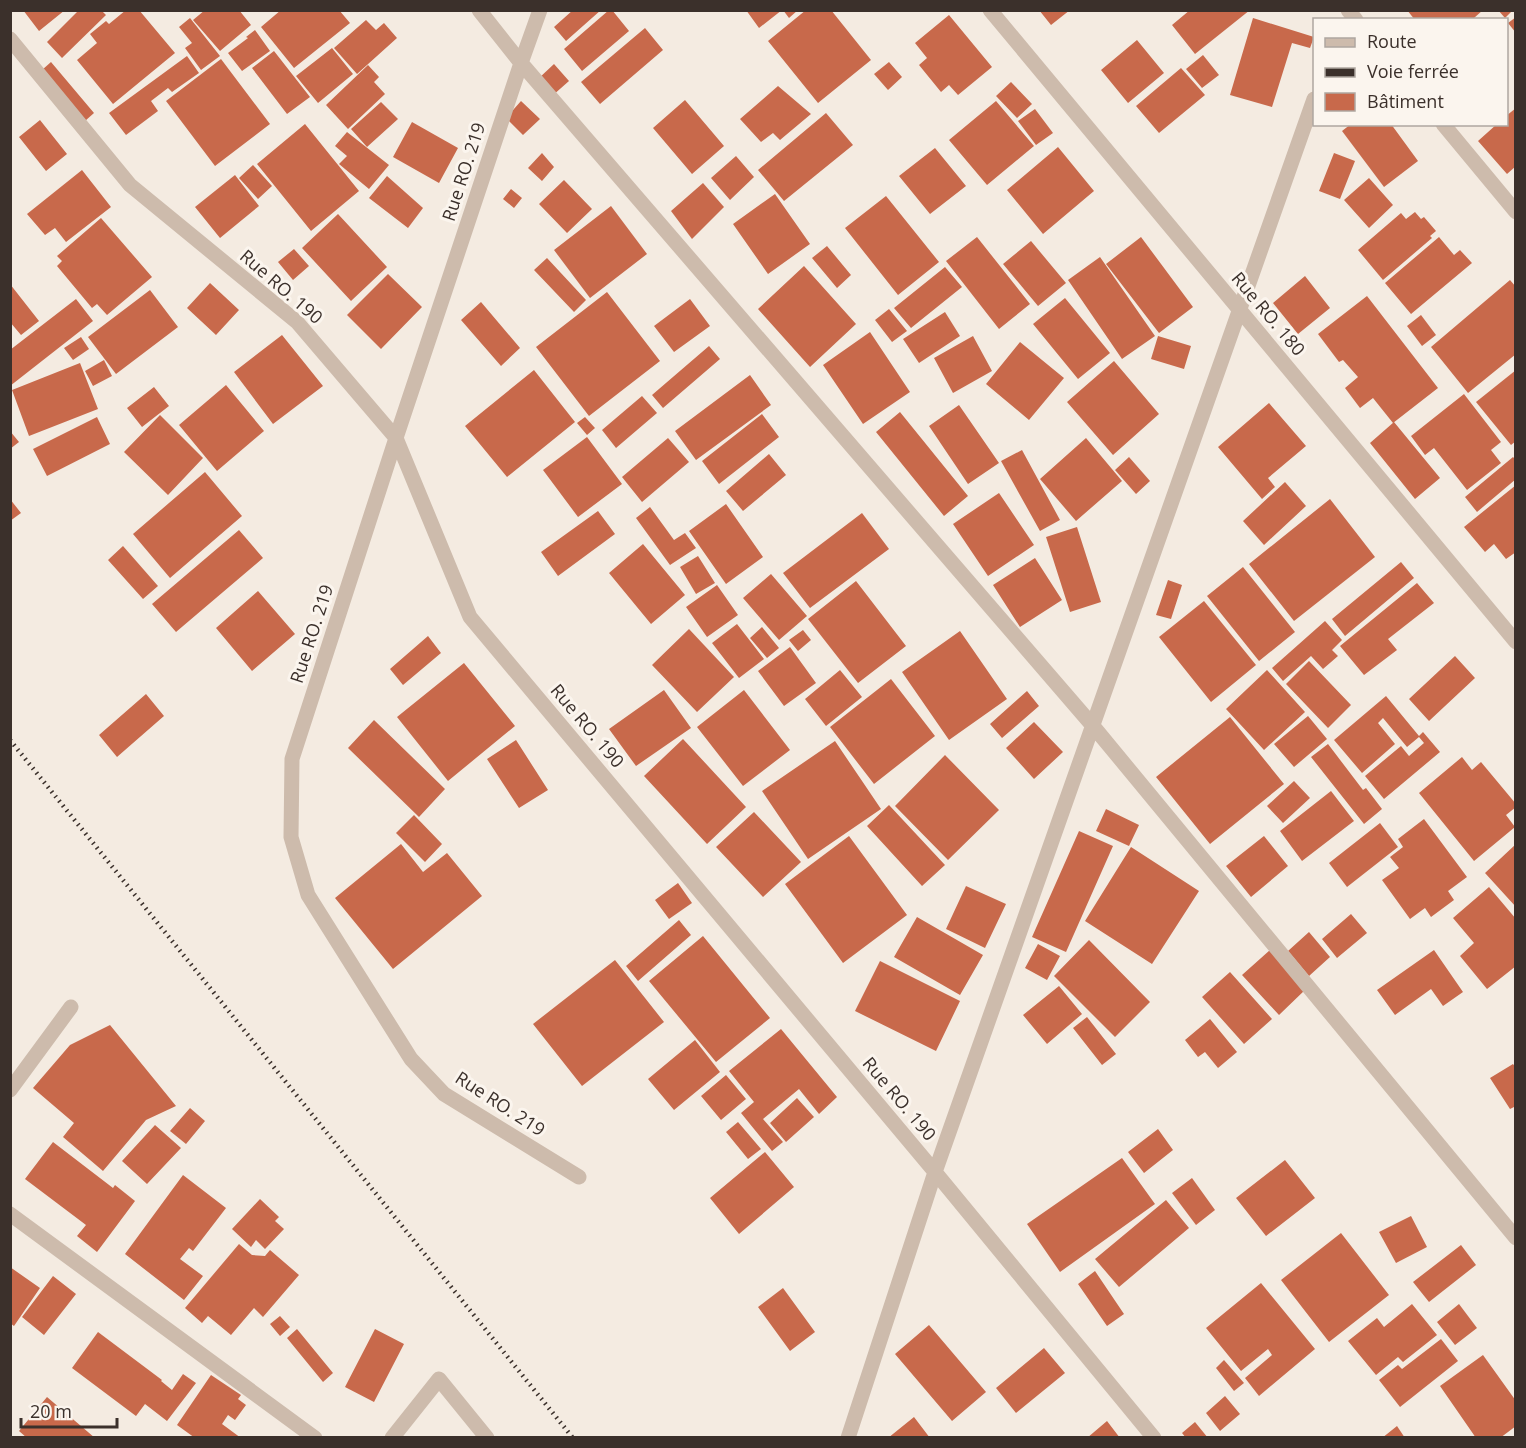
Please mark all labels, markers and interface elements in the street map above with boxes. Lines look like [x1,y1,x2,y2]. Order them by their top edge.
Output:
legend [1313,18,1508,126]
text: Route [1367,29,1417,53]
text: Voie ferrée [1367,59,1459,83]
text: Bâtiment [1367,89,1444,113]
street label: Rue RO. 219 [436,119,490,224]
street label: Rue RO. 190 [235,244,328,329]
street label: Rue RO. 180 [1227,266,1311,360]
street label: Rue RO. 219 [284,581,338,686]
street label: Rue RO. 190 [546,678,630,772]
street label: Rue RO. 190 [858,1051,942,1145]
street label: Rue RO. 219 [451,1065,550,1141]
scale bar [21,1391,117,1429]
text: 20 m [30,1399,72,1423]

